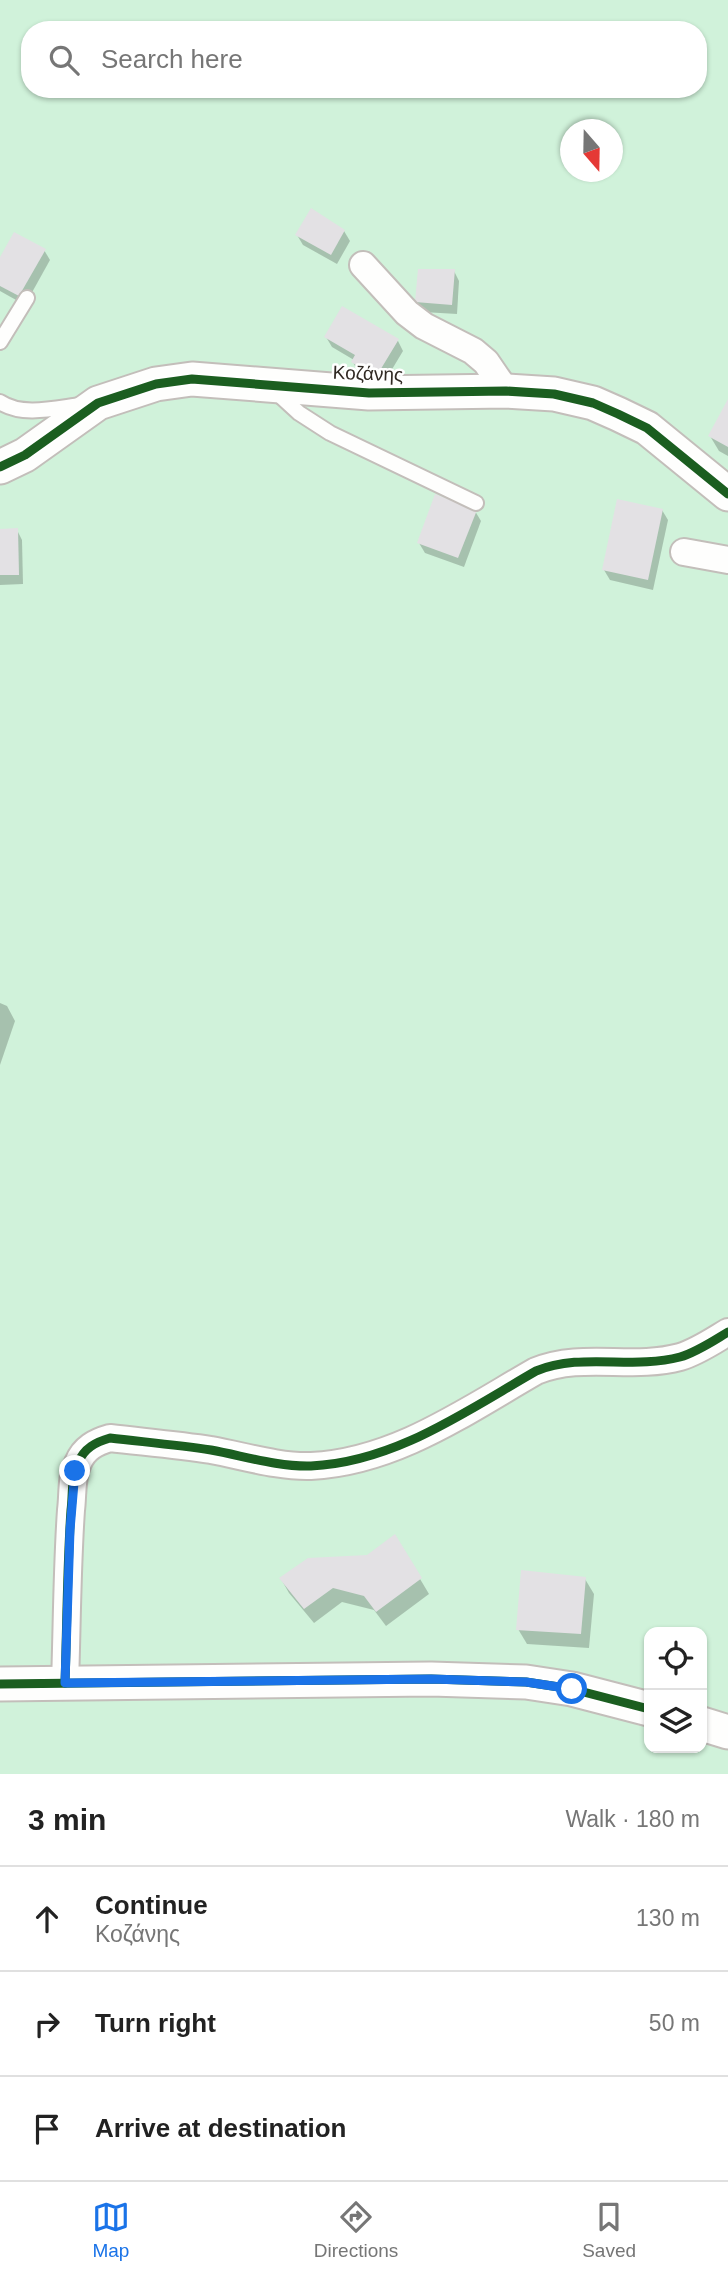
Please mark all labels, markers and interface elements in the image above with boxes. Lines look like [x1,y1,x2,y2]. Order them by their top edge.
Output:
search box [21,21,707,98]
icon: search [45,41,83,79]
text: Search here [101,44,243,74]
north arrow [560,119,623,182]
street label: Κοζάνης [332,362,403,385]
route end [59,1455,90,1486]
map controls [644,1627,707,1753]
button: locate [644,1627,707,1690]
route start [556,1673,587,1704]
button: layers [644,1690,707,1753]
text: 3 min [28,1803,106,1836]
text: Walk · 180 m [565,1806,700,1832]
text: Continue [95,1890,208,1920]
icon: ahead [28,1900,66,1938]
text: 130 m [636,1905,700,1931]
text: Κοζάνης [95,1921,180,1947]
icon: right [28,2005,66,2043]
text: Turn right [95,2008,216,2038]
text: 50 m [649,2010,700,2036]
icon: arrive [28,2110,66,2148]
text: Arrive at destination [95,2113,346,2143]
tab: Map [92,2198,130,2262]
tab: Directions [314,2198,398,2262]
tab: Saved [582,2198,636,2262]

